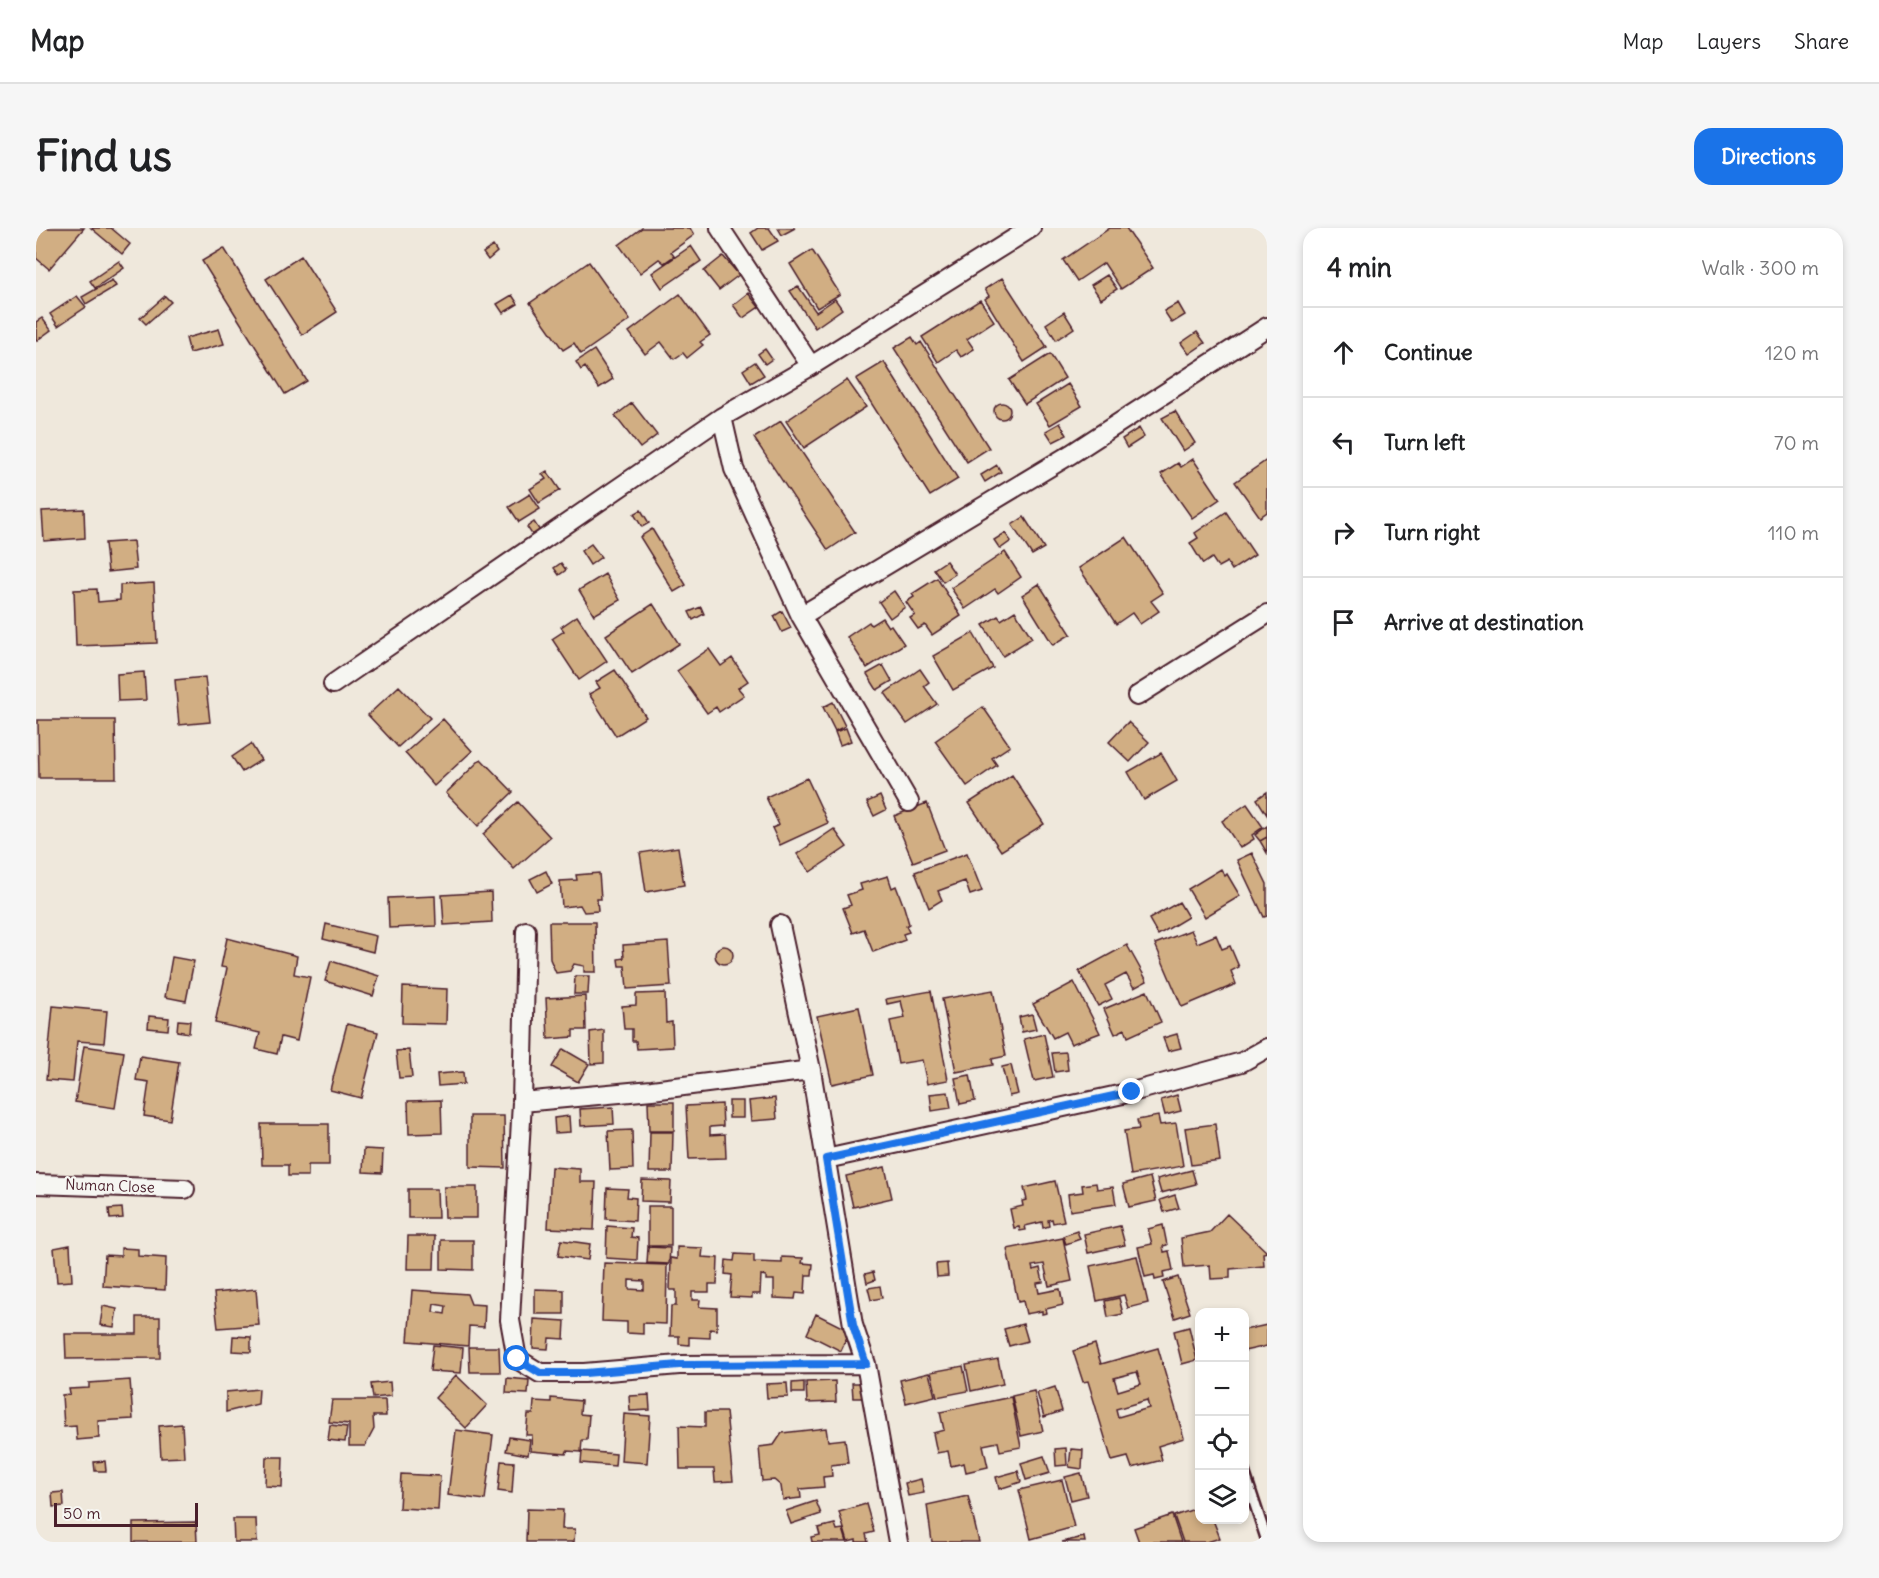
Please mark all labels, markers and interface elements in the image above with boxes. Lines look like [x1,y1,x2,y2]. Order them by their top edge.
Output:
text: Map [30,23,84,59]
text: Map [1623,28,1663,55]
text: Layers [1696,28,1761,55]
text: Share [1794,28,1849,55]
button: Directions [1694,128,1843,185]
text: Find us [36,130,172,182]
text: 4 min [1327,251,1392,284]
text: Walk · 300 m [1701,255,1819,280]
icon: ahead [1327,336,1360,369]
text: Continue [1384,338,1473,366]
text: 120 m [1765,340,1819,365]
icon: left [1327,426,1360,459]
text: Turn left [1384,428,1465,456]
text: 70 m [1774,430,1819,455]
icon: right [1327,516,1360,549]
text: Turn right [1384,518,1480,546]
text: 110 m [1768,520,1819,545]
icon: arrive [1327,606,1360,639]
text: Arrive at destination [1384,608,1584,636]
route end [1118,1078,1144,1104]
street label: Numan Close [65,1174,155,1197]
map controls [1195,1308,1249,1524]
button: + [1195,1308,1249,1362]
route start [503,1345,529,1371]
button: − [1195,1362,1249,1416]
button: locate [1195,1416,1249,1470]
button: layers [1195,1470,1249,1524]
scale bar [54,1500,198,1528]
text: 50 m [63,1503,101,1523]

